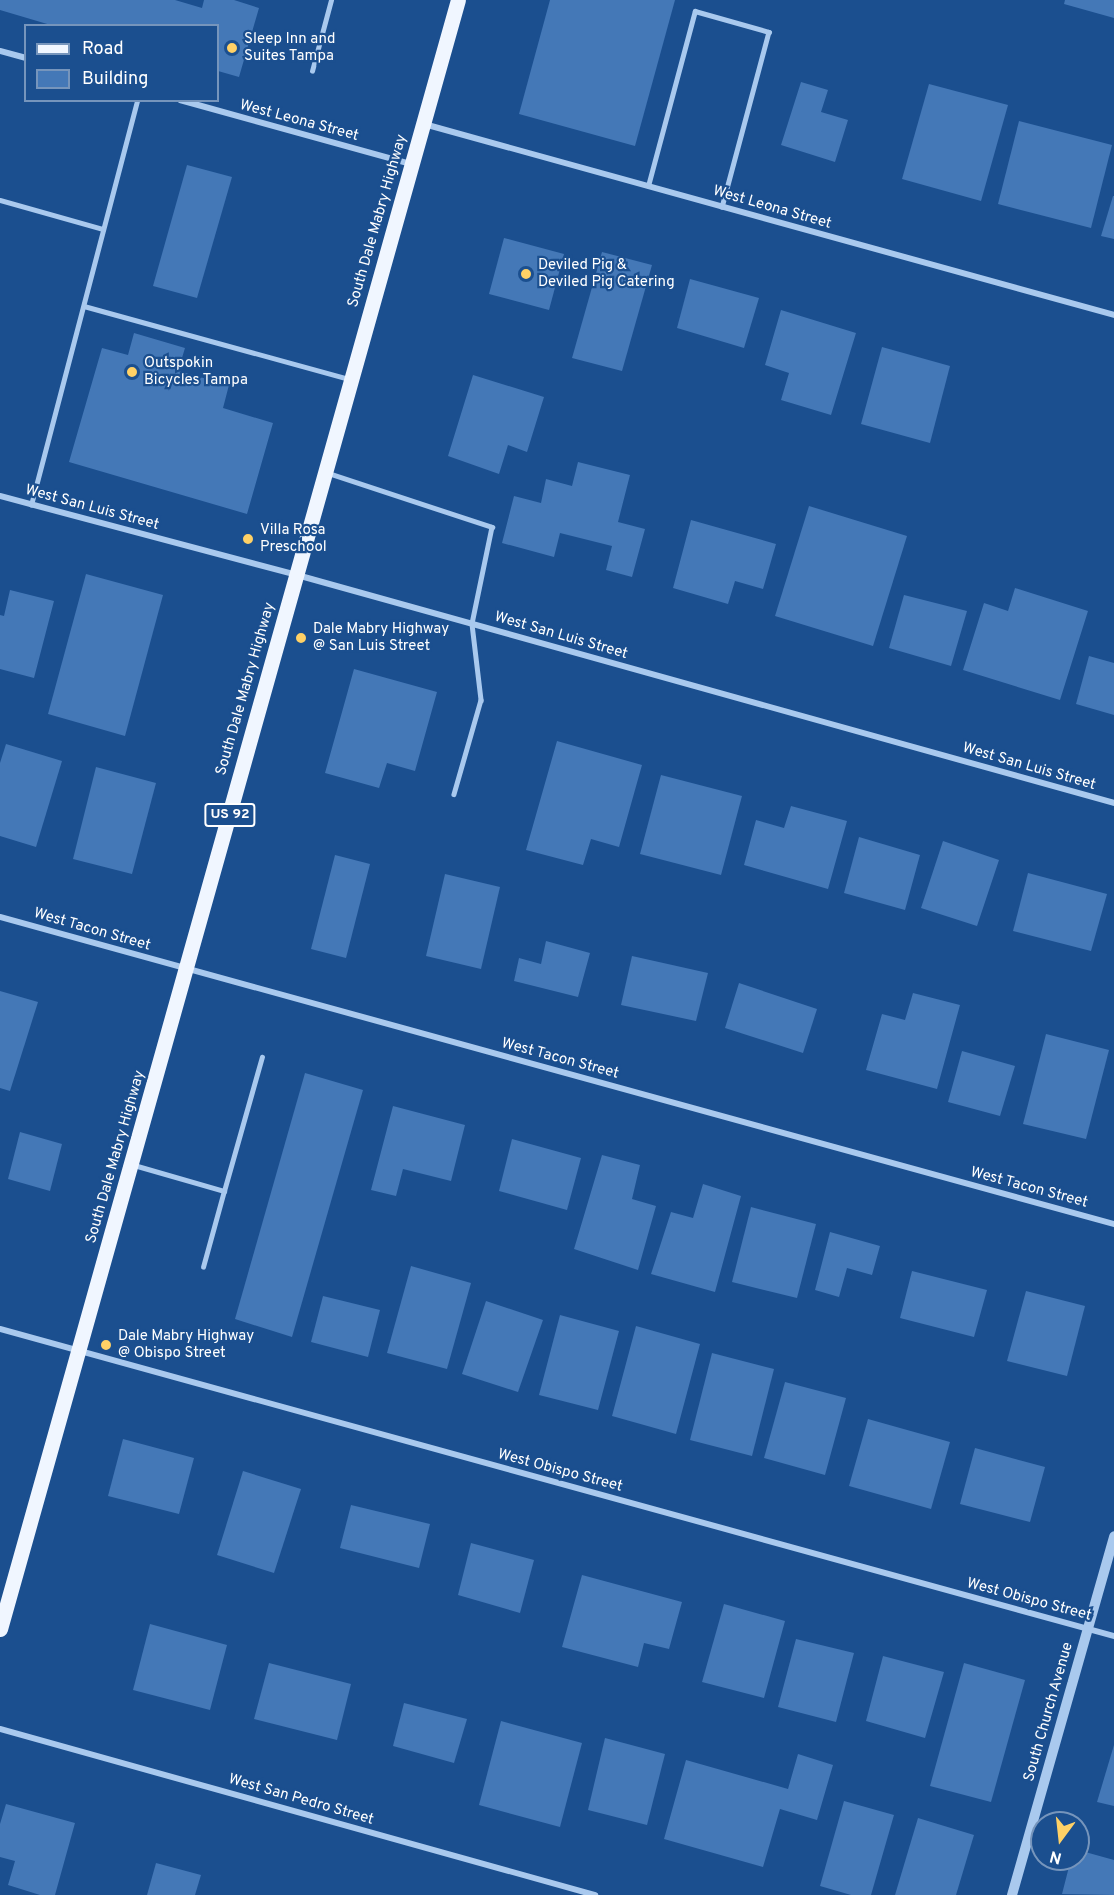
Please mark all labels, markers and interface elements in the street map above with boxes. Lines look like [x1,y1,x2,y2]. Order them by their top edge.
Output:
legend [24,24,219,102]
place label: Sleep Inn and Suites Tampa [244,30,335,65]
text: Road [82,38,124,61]
marker: Sleep Inn and Suites Tampa [225,41,239,55]
text: Building [82,68,148,91]
street label: West Leona Street [237,96,361,146]
street label: South Dale Mabry Highway [345,133,411,309]
street label: West Leona Street [711,182,833,234]
place label: Deviled Pig & Deviled Pig Catering [538,256,675,291]
marker: Deviled Pig & Deviled Pig Catering [519,267,533,281]
place label: Outspokin Bicycles Tampa [144,354,248,389]
marker: Outspokin Bicycles Tampa [125,365,139,379]
street label: West San Luis Street [23,481,161,535]
place label: Villa Rosa Preschool [260,521,327,556]
marker: Villa Rosa Preschool [241,532,255,546]
street label: South Dale Mabry Highway [213,601,279,777]
street label: West San Luis Street [492,608,630,664]
place label: Dale Mabry Highway @ San Luis Street [313,620,449,655]
marker: Dale Mabry Highway @ San Luis Street [294,631,308,645]
street label: West San Luis Street [960,739,1098,795]
road number: US 92 [203,804,257,826]
street label: West Tacon Street [31,905,153,955]
street label: West Tacon Street [499,1035,621,1083]
street label: South Dale Mabry Highway [83,1069,149,1245]
street label: West Tacon Street [968,1164,1090,1212]
place label: Dale Mabry Highway @ Obispo Street [118,1327,254,1362]
marker: Dale Mabry Highway @ Obispo Street [99,1338,113,1352]
street label: West Obispo Street [496,1446,624,1496]
street label: West Obispo Street [965,1575,1093,1625]
street label: South Church Avenue [1020,1640,1078,1784]
street label: West San Pedro Street [226,1771,376,1829]
north arrow [1030,1811,1090,1871]
text: N [1048,1845,1064,1868]

